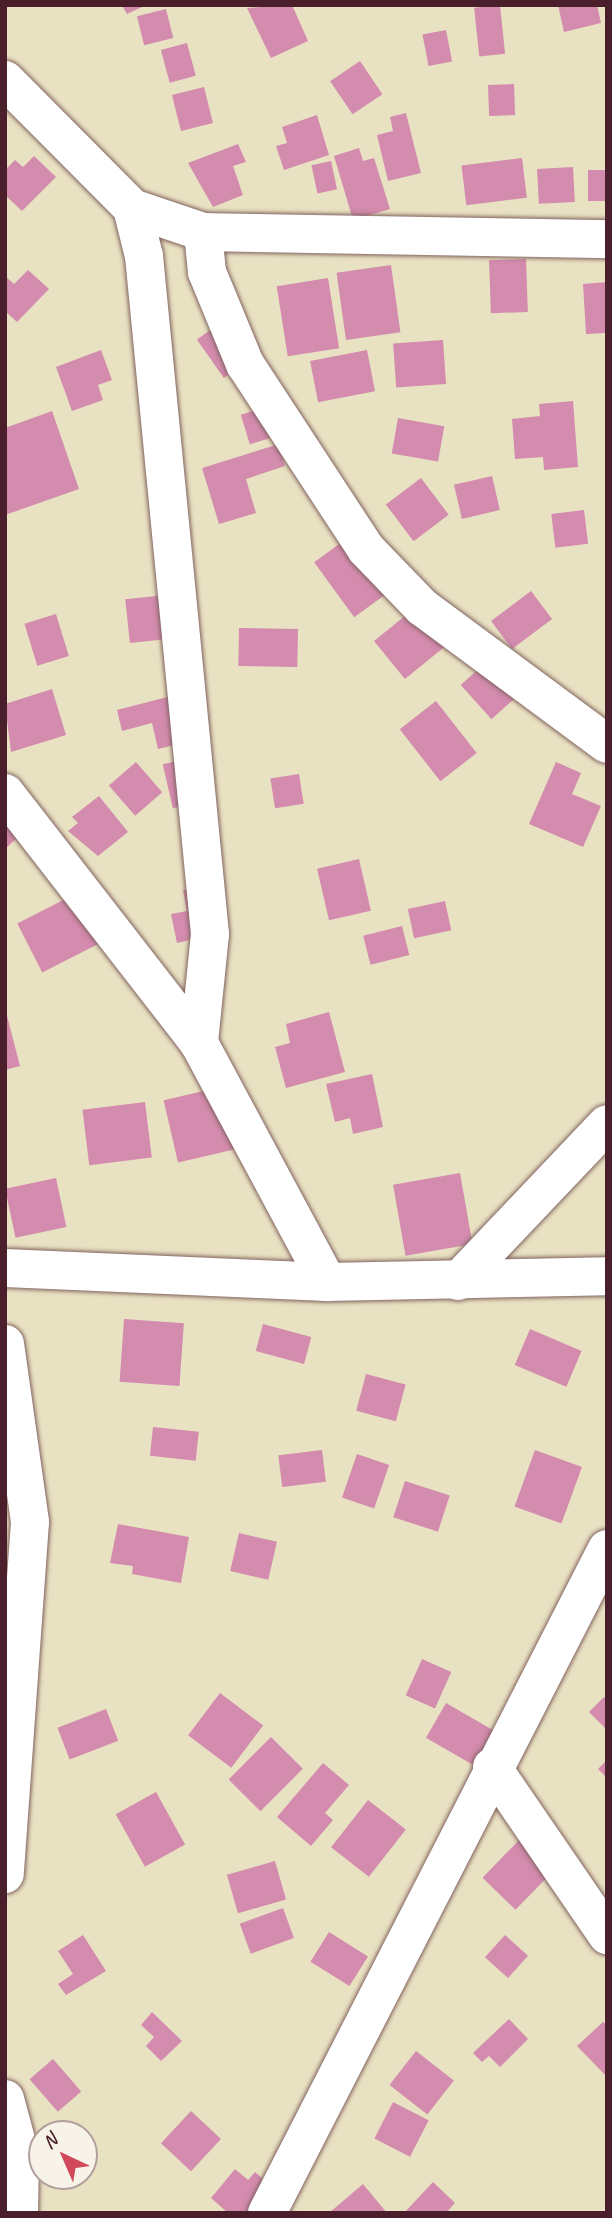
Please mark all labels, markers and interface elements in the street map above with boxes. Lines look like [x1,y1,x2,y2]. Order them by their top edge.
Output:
north arrow [28,2120,98,2190]
text: N [37,2129,62,2154]

